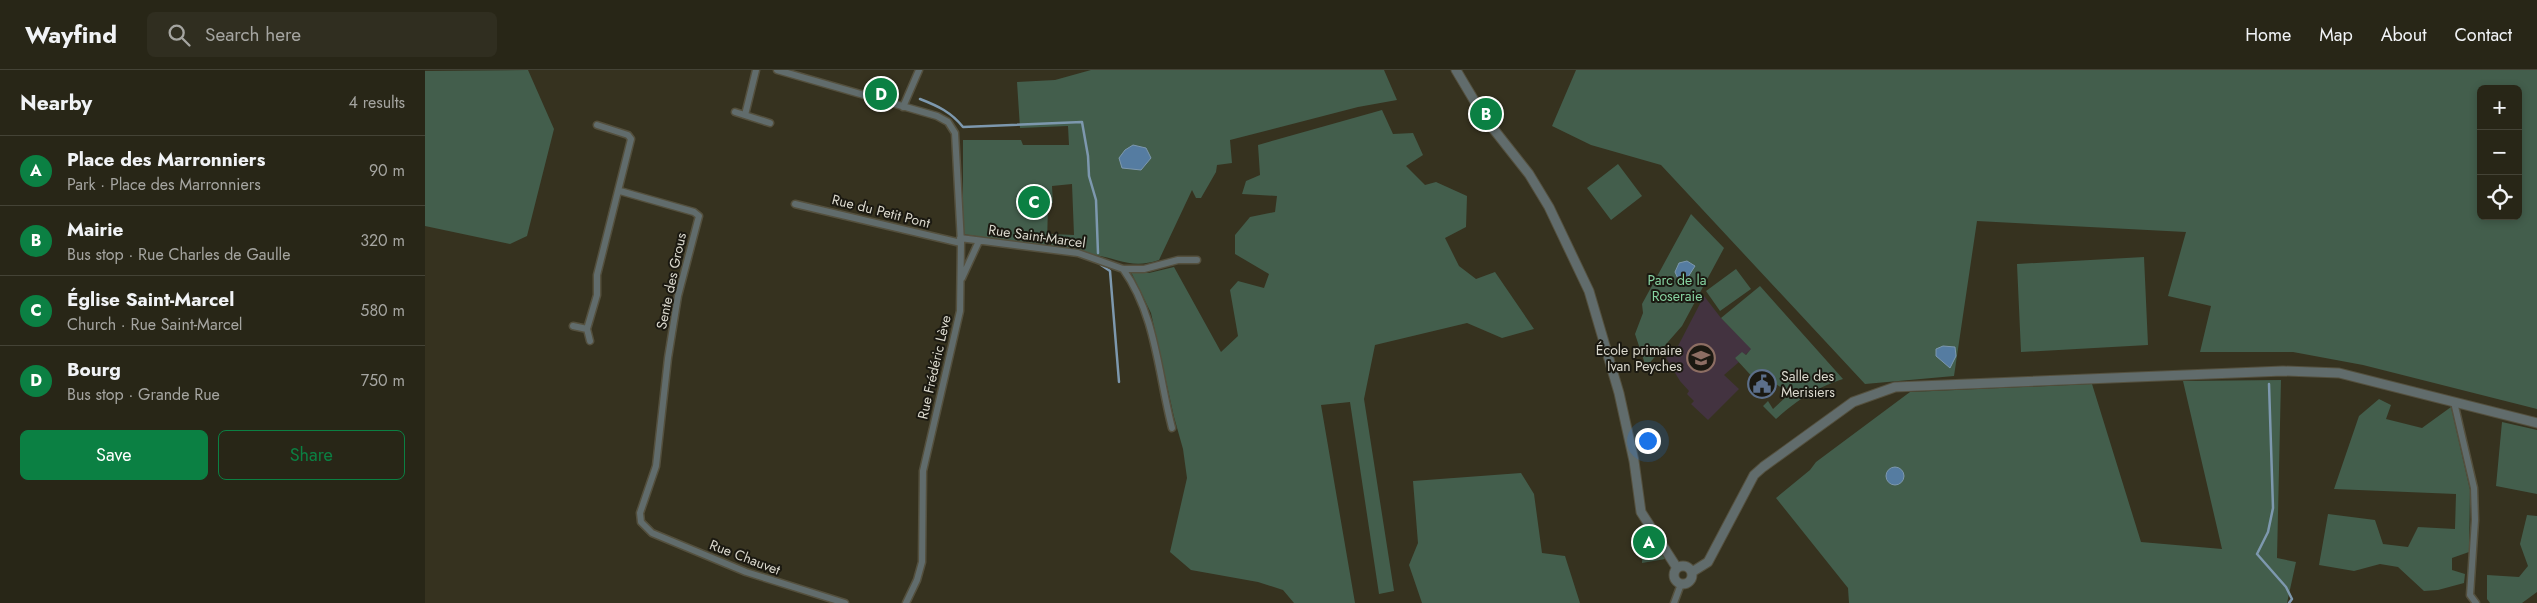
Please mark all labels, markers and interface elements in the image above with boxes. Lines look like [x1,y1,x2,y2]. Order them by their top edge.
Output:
search box [147,12,497,57]
text: Wayfind [25,17,117,52]
icon: search [165,21,193,49]
text: Search here [205,21,301,48]
text: Home [2245,22,2291,48]
text: Map [2319,22,2353,48]
text: About [2381,22,2426,48]
text: Contact [2454,22,2512,48]
pin: D [865,75,897,113]
map controls [2477,85,2522,220]
button: + [2477,85,2522,130]
text: Nearby [20,88,92,118]
text: 4 results [349,91,405,114]
pin: B [1470,95,1502,133]
button: − [2477,130,2522,175]
text: Place des Marronniers [67,146,265,173]
text: A [30,159,42,182]
text: 90 m [369,159,405,182]
text: Park · Place des Marronniers [67,173,261,196]
button: locate [2477,175,2522,220]
pin: C [1018,183,1050,221]
street label: Rue du Petit Pont [830,189,933,233]
text: Mairie [67,216,123,243]
street label: Rue Saint-Marcel [987,219,1087,253]
text: B [31,229,41,252]
text: 320 m [360,229,405,252]
street label: Sente des Grous [651,231,691,331]
text: Bus stop · Rue Charles de Gaulle [67,243,291,266]
park label: Parc de la Roseraie [1648,270,1706,306]
text: Église Saint-Marcel [67,286,234,313]
text: C [30,299,42,322]
text: 580 m [360,299,405,322]
text: Church · Rue Saint-Marcel [67,313,243,336]
street label: Rue Frédéric Lève [912,313,956,421]
place label: École primaire Ivan Peyches [1596,340,1682,376]
school or university icon: École primaire Ivan Peyches [1686,343,1716,373]
text: Bourg [67,356,121,383]
place label: Salle des Merisiers [1781,366,1835,402]
text: D [30,369,42,392]
text: 750 m [361,369,405,392]
public building icon: Salle des Merisiers [1747,369,1777,399]
text: Bus stop · Grande Rue [67,383,220,406]
your location [1635,428,1661,454]
button: Save [20,430,208,480]
button: Share [218,430,405,480]
pin: A [1633,523,1665,561]
street label: Rue Chauvet [707,534,784,580]

